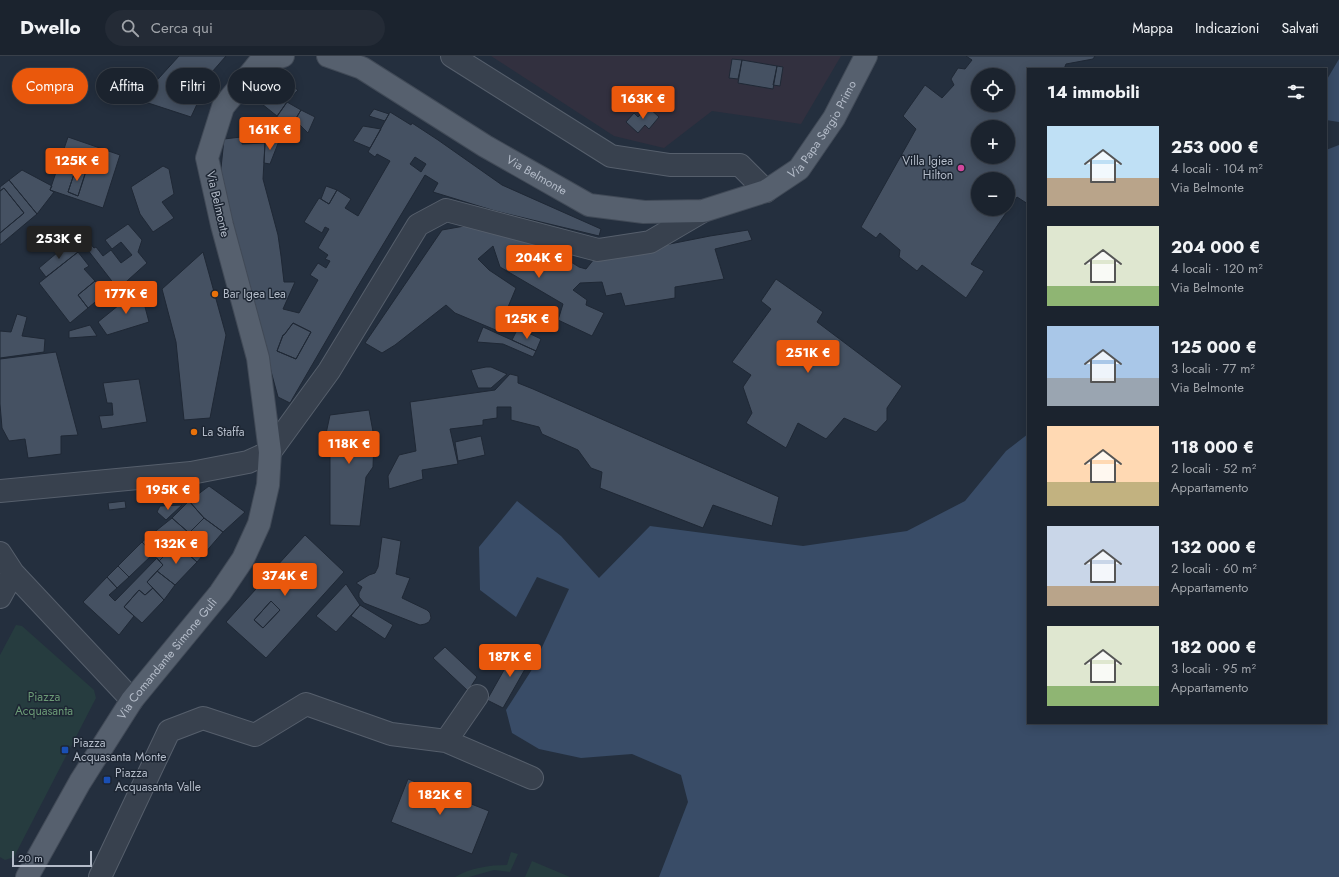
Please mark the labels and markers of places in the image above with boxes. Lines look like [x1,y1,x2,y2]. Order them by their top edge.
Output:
pin: 163K € [610,86,676,120]
pin: 161K € [237,117,303,151]
pin: 125K € [44,148,110,182]
place label: Villa Igiea Hilton [902,152,953,184]
marker: Villa Igiea Hilton [956,163,966,173]
pin: 253K € [26,226,92,260]
pin: 204K € [506,245,572,279]
pin: 177K € [93,281,159,315]
place label: Bar Igea Lea [223,285,286,303]
marker: Bar Igea Lea [210,289,220,299]
pin: 125K € [494,306,560,340]
pin: 251K € [775,340,841,374]
place label: La Staffa [202,423,245,441]
marker: La Staffa [189,427,199,437]
pin: 118K € [316,431,382,465]
pin: 195K € [135,477,201,511]
pin: 132K € [143,531,209,565]
pin: 374K € [252,563,318,597]
pin: 187K € [477,644,543,678]
place label: Piazza Acquasanta Monte [73,734,166,766]
marker: Piazza Acquasanta Monte [60,745,70,755]
place label: Piazza Acquasanta Valle [115,764,201,796]
marker: Piazza Acquasanta Valle [102,775,112,785]
pin: 182K € [407,782,473,816]

